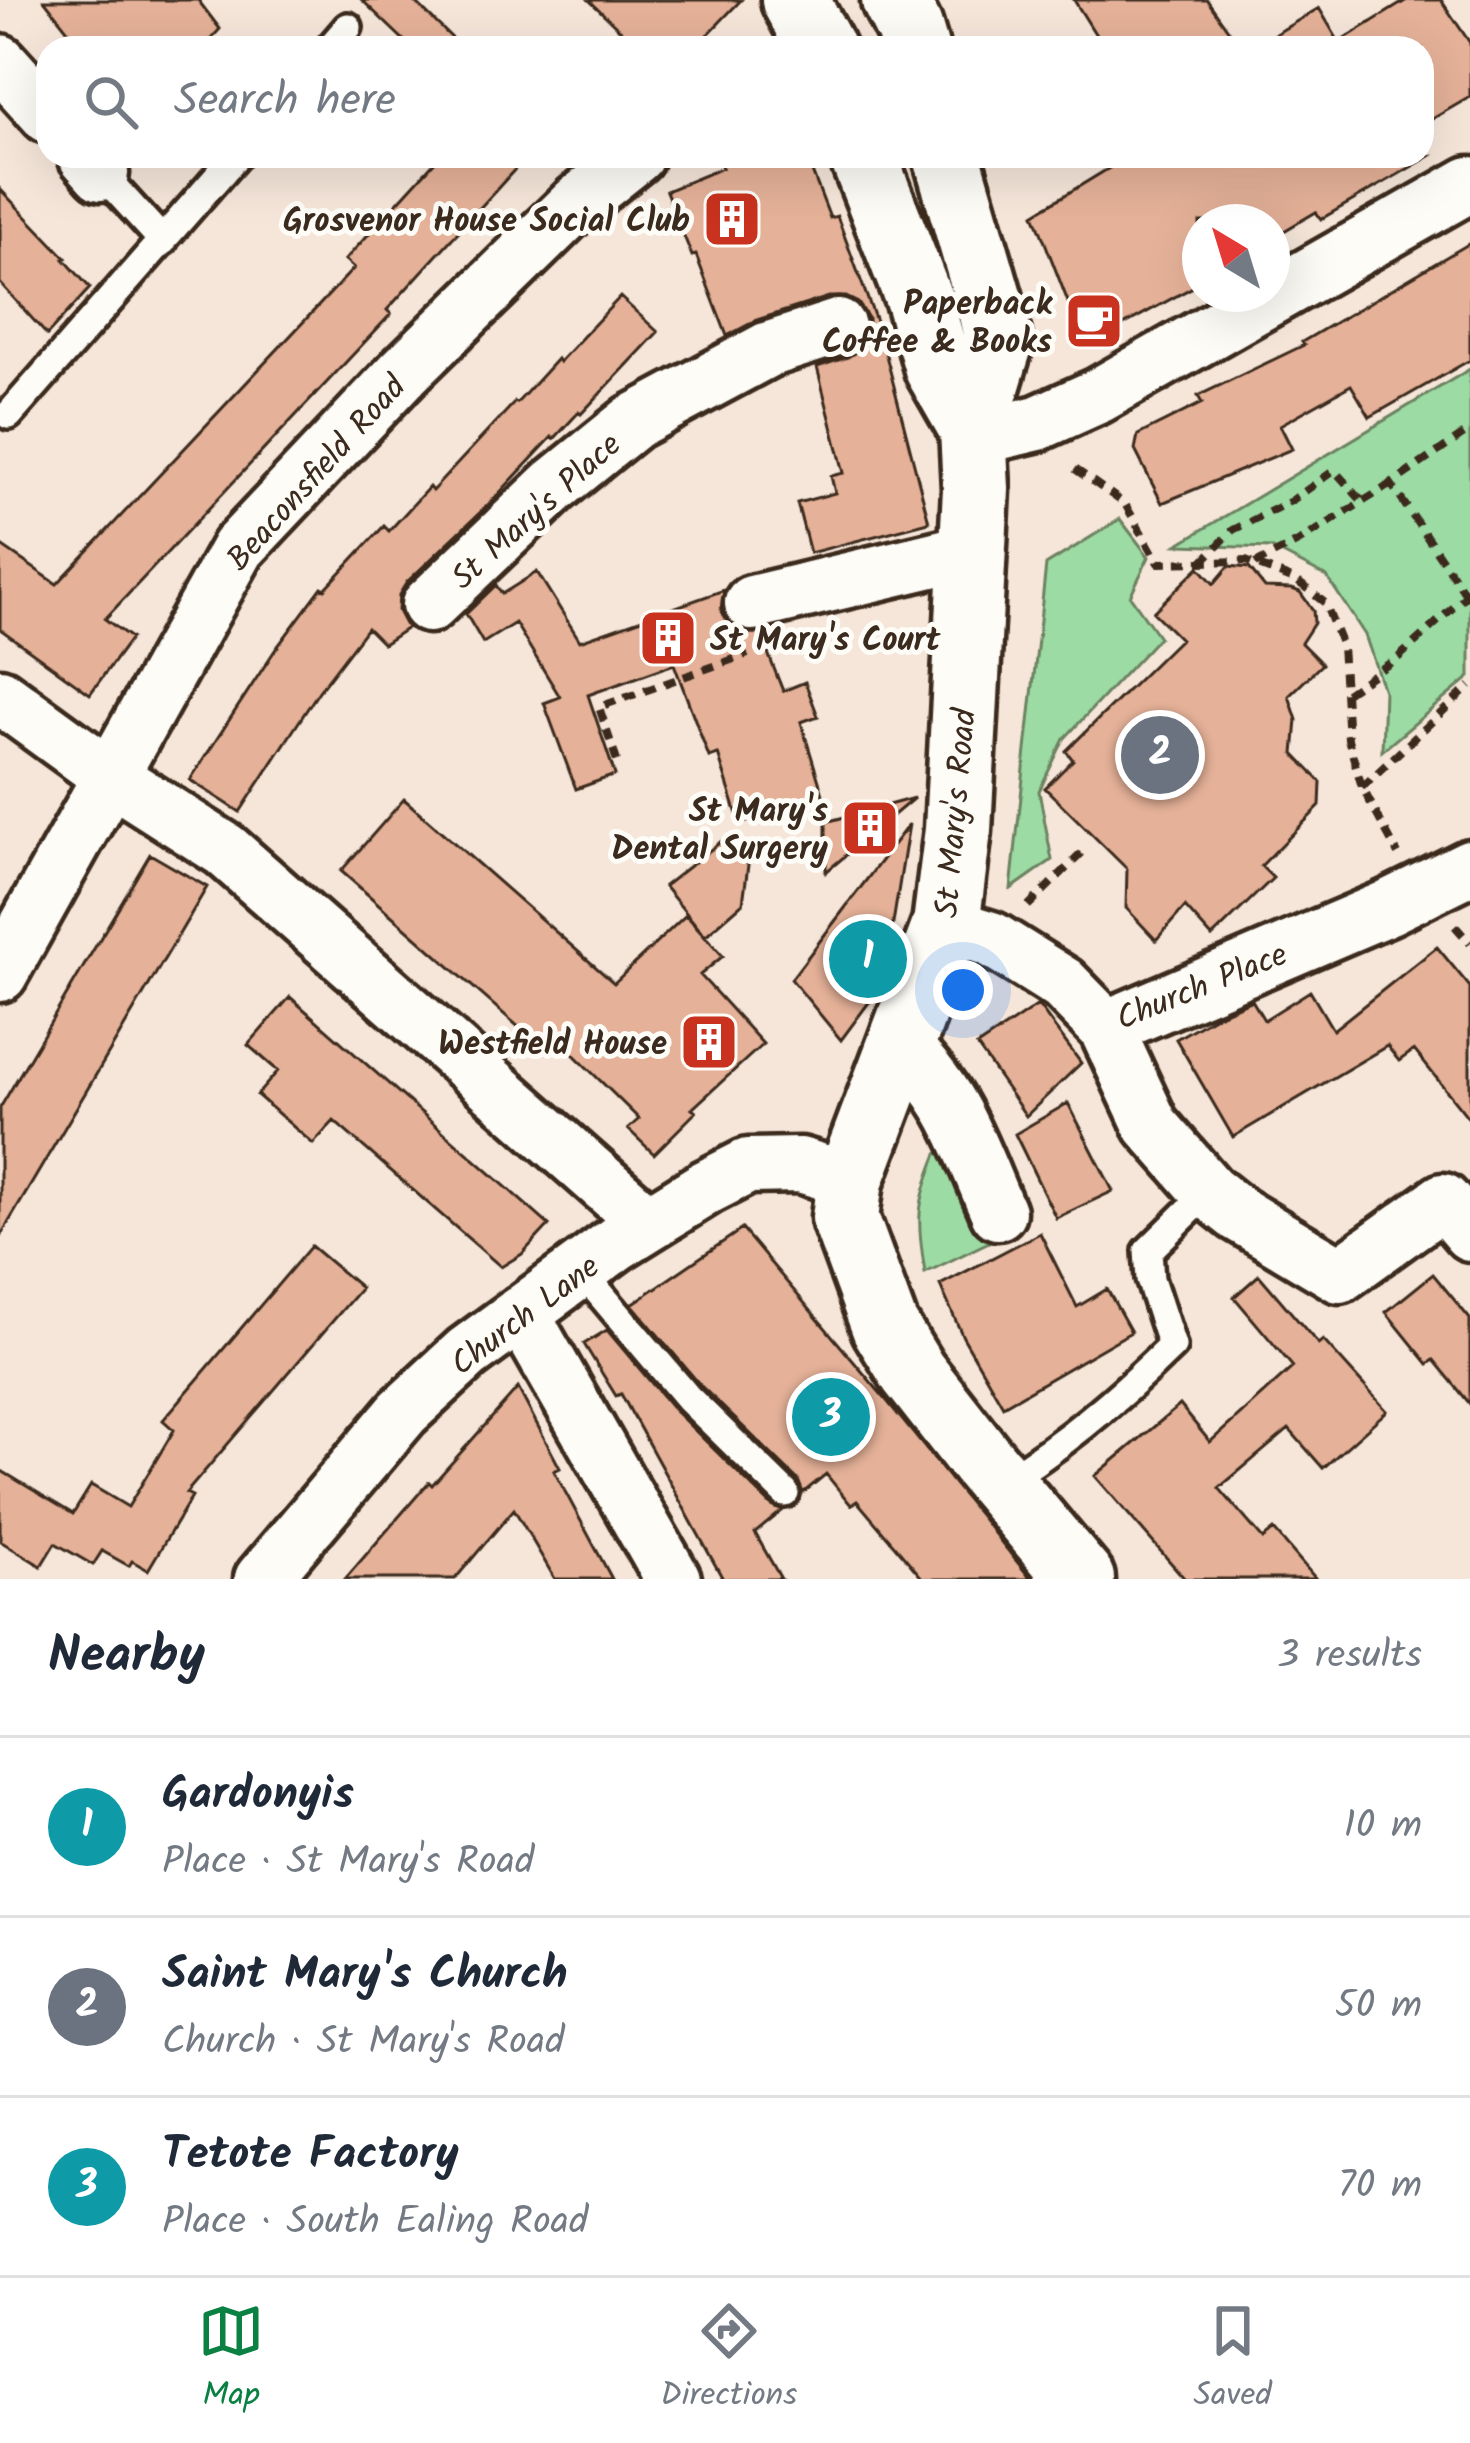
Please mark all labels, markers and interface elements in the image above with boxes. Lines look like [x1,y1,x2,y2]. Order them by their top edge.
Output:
search box [36,36,1434,168]
text: Search here [174,66,396,138]
icon: search [78,69,144,135]
building icon: Grosvenor House Social Club [701,188,763,250]
place label: Grosvenor House Social Club [283,196,690,249]
north arrow [1182,204,1290,312]
place label: Paperback Coffee & Books [822,279,1054,370]
cafe icon: Paperback Coffee & Books [1063,290,1125,352]
street label: Beaconsfield Road [215,363,422,585]
street label: St Mary's Place [440,421,635,604]
building icon: St Mary's Court [637,607,699,669]
place label: St Mary's Court [710,615,941,668]
street label: St Mary's Road [922,705,993,920]
pin: 2 [1121,710,1199,800]
place label: St Mary's Dental Surgery [611,786,829,877]
building icon: St Mary's Dental Surgery [839,797,901,859]
pin: 1 [829,914,907,1004]
street label: Church Place [1109,930,1296,1047]
your location [933,960,993,1020]
building icon: Westfield House [678,1011,740,1073]
place label: Westfield House [438,1019,667,1072]
street label: Church Lane [440,1243,612,1391]
pin: 3 [792,1372,870,1462]
text: Nearby [48,1617,205,1698]
text: 3 results [1277,1626,1422,1688]
text: Gardonyis [162,1760,354,1832]
text: 1 [81,1796,93,1858]
text: 10 m [1344,1796,1422,1858]
text: Place · St Mary's Road [162,1832,534,1894]
text: Saint Mary's Church [162,1940,568,2012]
text: 2 [76,1976,98,2038]
text: 50 m [1335,1976,1422,2038]
text: Church · St Mary's Road [162,2012,565,2074]
text: Tetote Factory [162,2120,459,2192]
text: 3 [76,2156,98,2218]
text: 70 m [1338,2156,1422,2218]
text: Place · South Ealing Road [162,2192,588,2254]
tab: Map [198,2298,264,2423]
tab: Directions [660,2298,797,2423]
tab: Saved [1194,2298,1272,2423]

